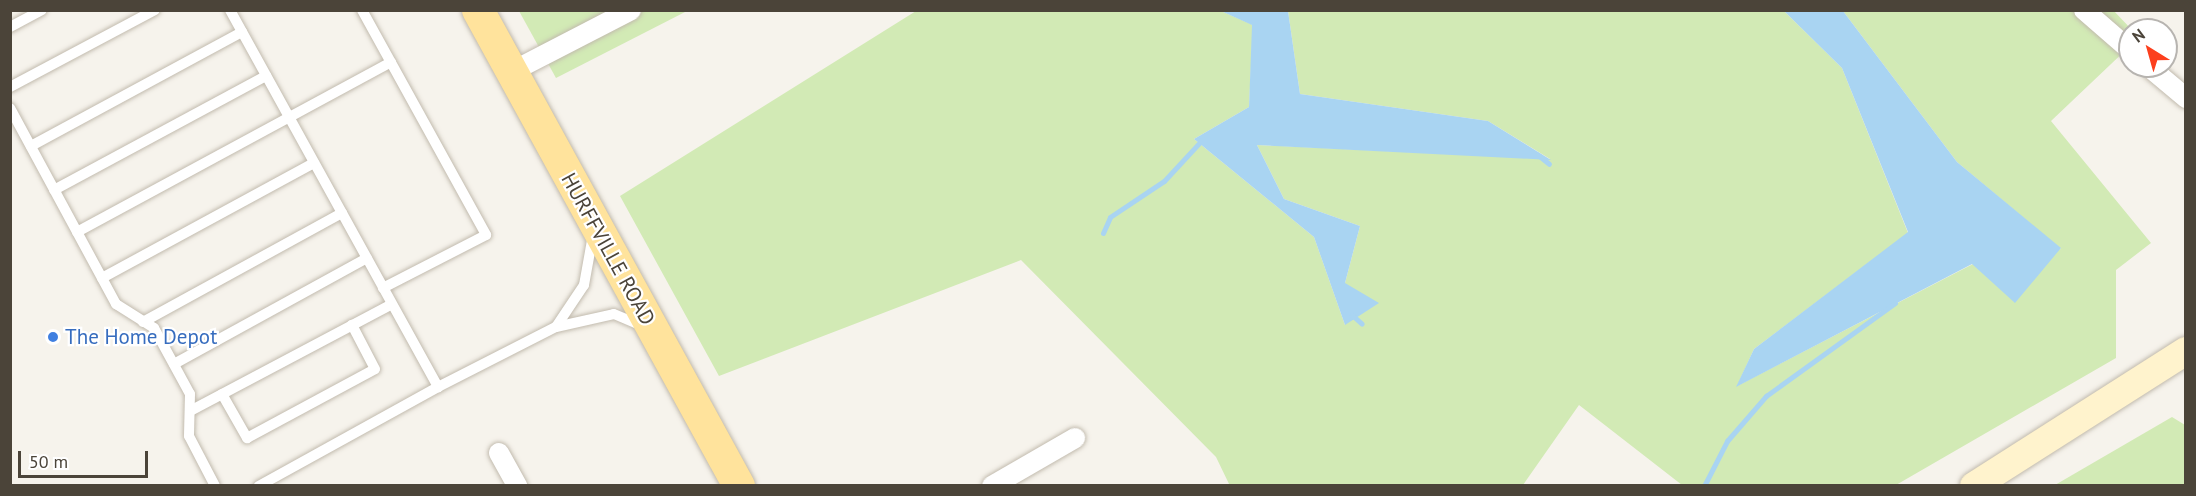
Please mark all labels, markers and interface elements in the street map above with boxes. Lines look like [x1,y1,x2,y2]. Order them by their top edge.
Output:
north arrow [2118,18,2178,78]
text: N [2128,24,2149,46]
street label: HURFFVILLE ROAD [556,169,660,329]
place label: The Home Depot [65,324,217,350]
marker: The Home Depot [46,330,60,344]
scale bar [21,439,152,477]
text: 50 m [29,450,68,473]

